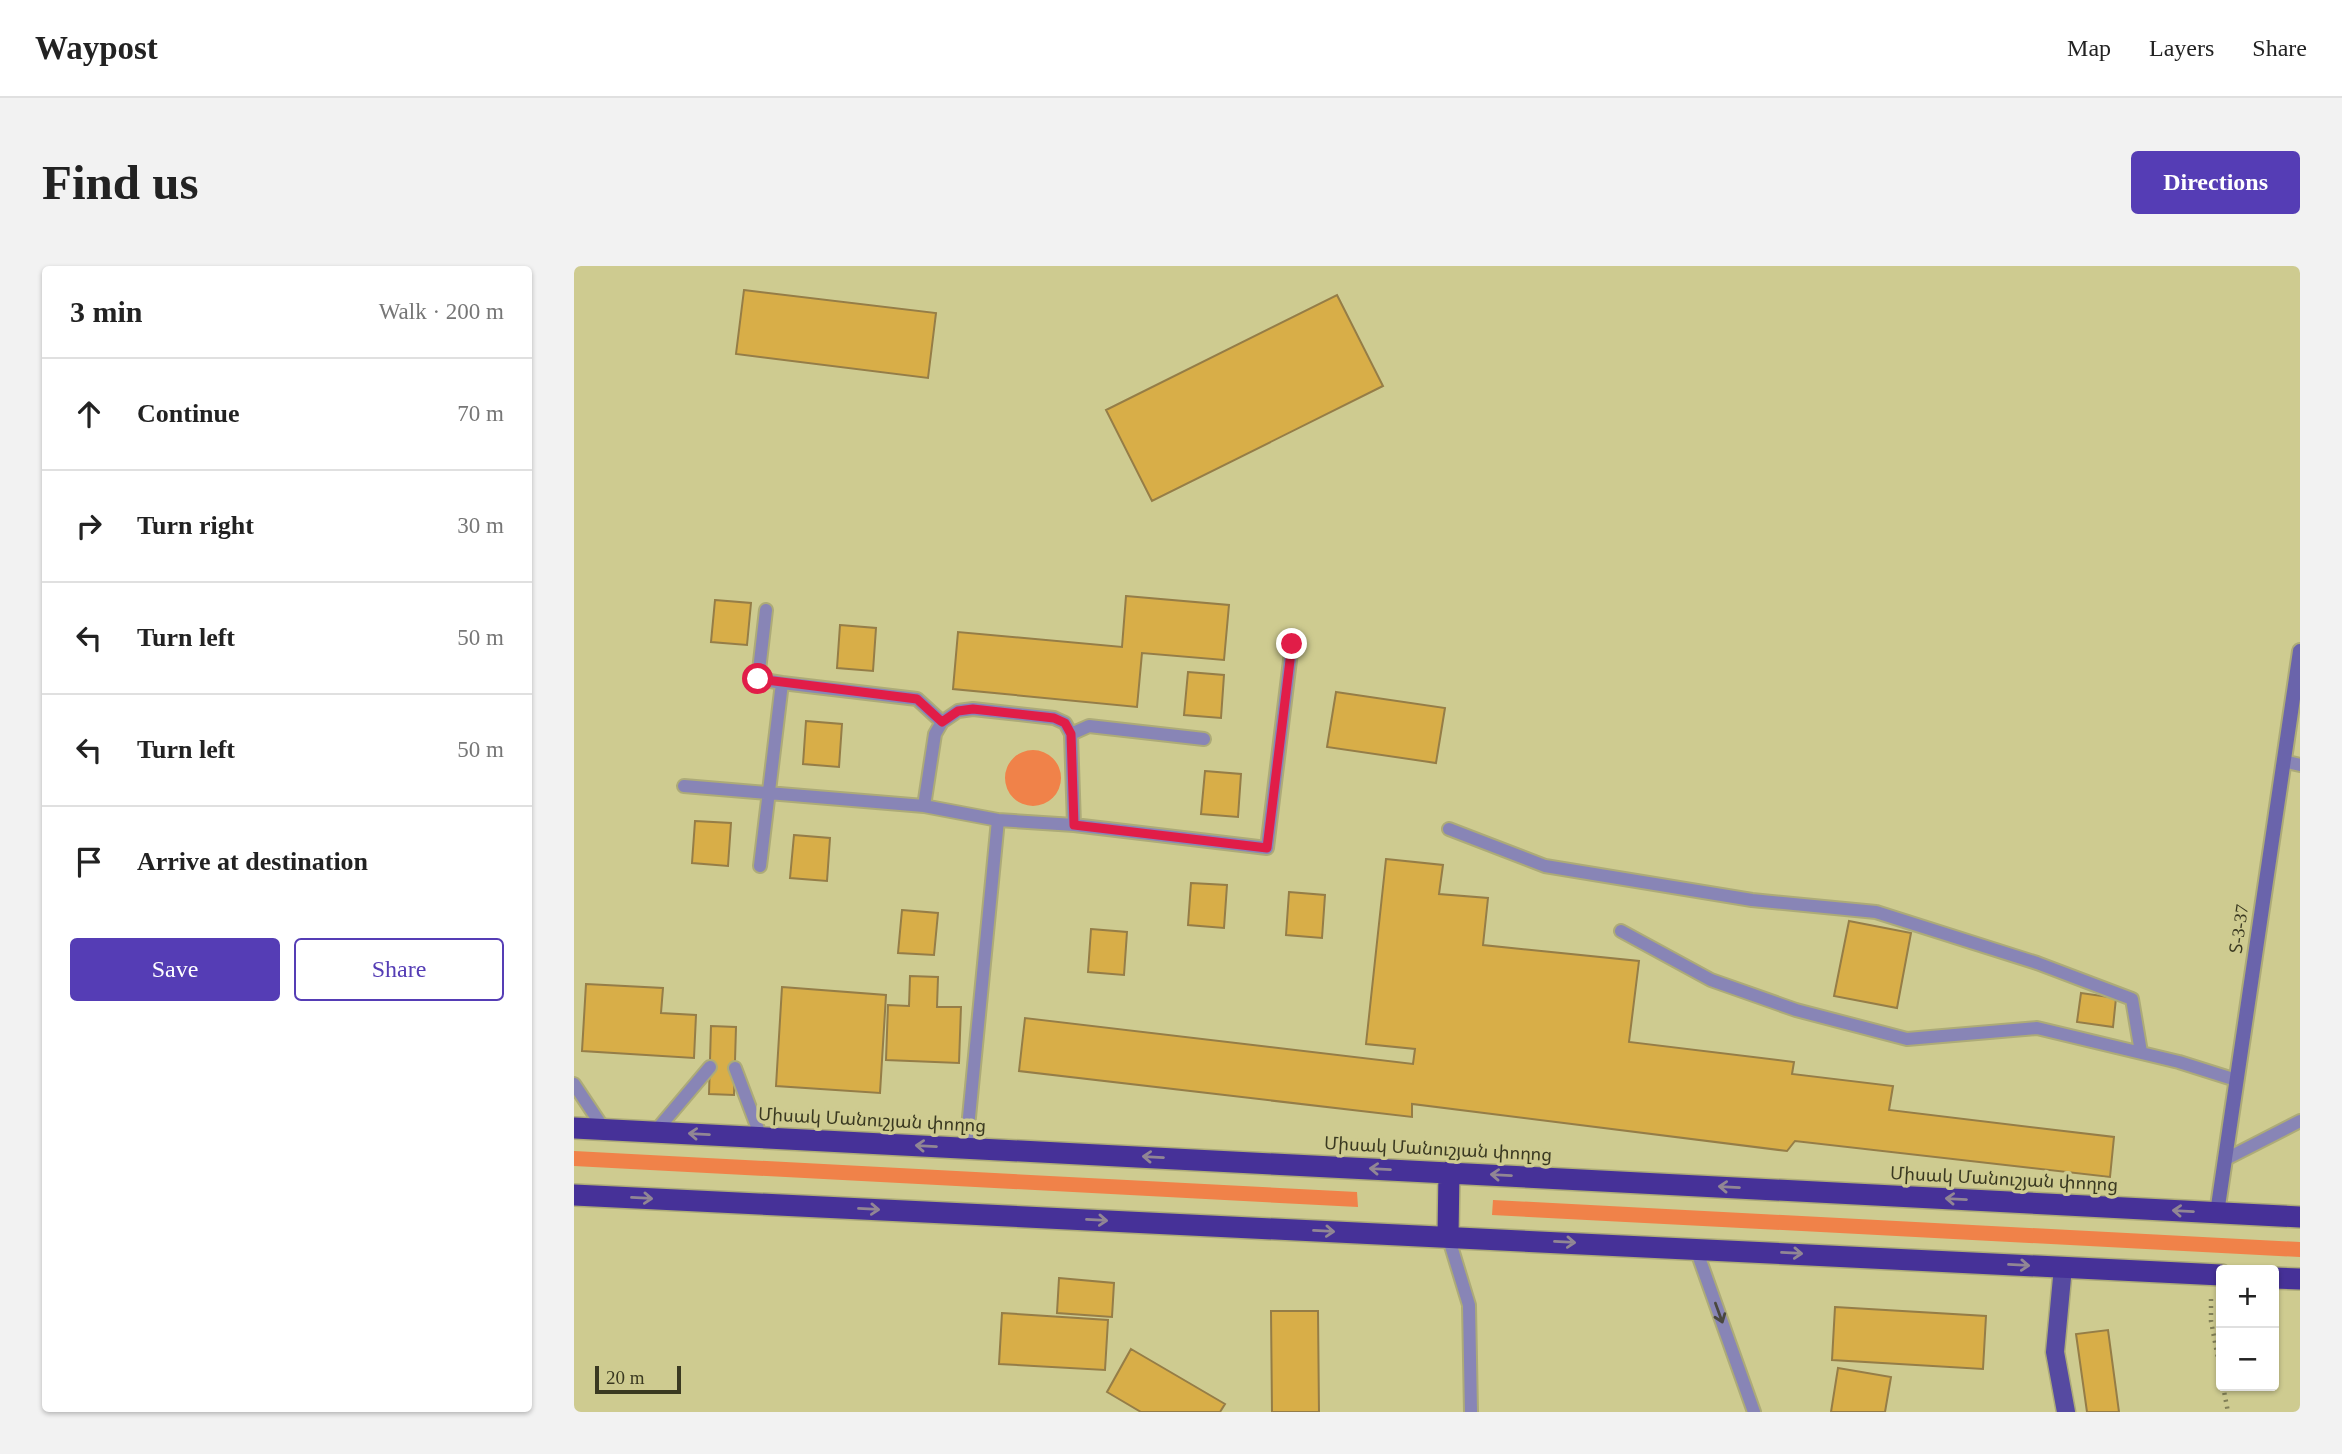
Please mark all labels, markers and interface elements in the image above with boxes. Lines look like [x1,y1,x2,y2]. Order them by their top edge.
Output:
text: Waypost [35,30,158,66]
text: Map [2067,35,2111,61]
text: Layers [2149,35,2214,61]
text: Share [2252,35,2307,61]
button: Directions [2131,151,2300,214]
text: Find us [42,155,199,210]
text: 3 min [70,295,143,328]
text: Walk · 200 m [379,299,504,324]
icon: ahead [70,395,108,433]
text: Continue [137,399,240,428]
text: 70 m [457,401,504,426]
icon: right [70,507,108,545]
text: Turn right [137,511,254,540]
text: 30 m [457,513,504,538]
icon: left [70,619,108,657]
text: Turn left [137,623,235,652]
text: 50 m [457,625,504,650]
route end [1276,628,1307,659]
route start [742,663,773,694]
icon: left [70,731,108,769]
text: Turn left [137,735,235,764]
text: 50 m [457,737,504,762]
icon: arrive [70,843,108,881]
text: Arrive at destination [137,847,368,876]
street label: Տ-3-37 [2226,903,2252,955]
button: Save [70,938,280,1001]
button: Share [294,938,504,1001]
street label: Միսակ Մանուշյան փողոց [757,1104,987,1136]
one-way arrow [688,1128,711,1141]
street label: Միսակ Մանուշյան փողոց [1323,1133,1553,1165]
one-way arrow [915,1139,938,1152]
one-way arrow [1142,1151,1165,1164]
one-way arrow [1370,1162,1392,1175]
street label: Միսակ Մանուշյան փողոց [1889,1163,2119,1195]
one-way arrow [1490,1169,1513,1182]
one-way arrow [1718,1180,1740,1193]
one-way arrow [630,1192,653,1205]
one-way arrow [1945,1192,1967,1205]
one-way arrow [858,1203,881,1216]
one-way arrow [2172,1204,2195,1217]
one-way arrow [1085,1213,1108,1226]
one-way arrow [1312,1224,1335,1237]
one-way arrow [1553,1236,1576,1249]
one-way arrow [1780,1247,1803,1260]
one-way arrow [2008,1258,2031,1271]
map controls [2216,1265,2279,1391]
button: + [2216,1265,2279,1328]
one-way arrow [1714,1302,1726,1324]
button: − [2216,1328,2279,1391]
scale bar [595,1363,681,1395]
text: 20 m [606,1367,645,1388]

